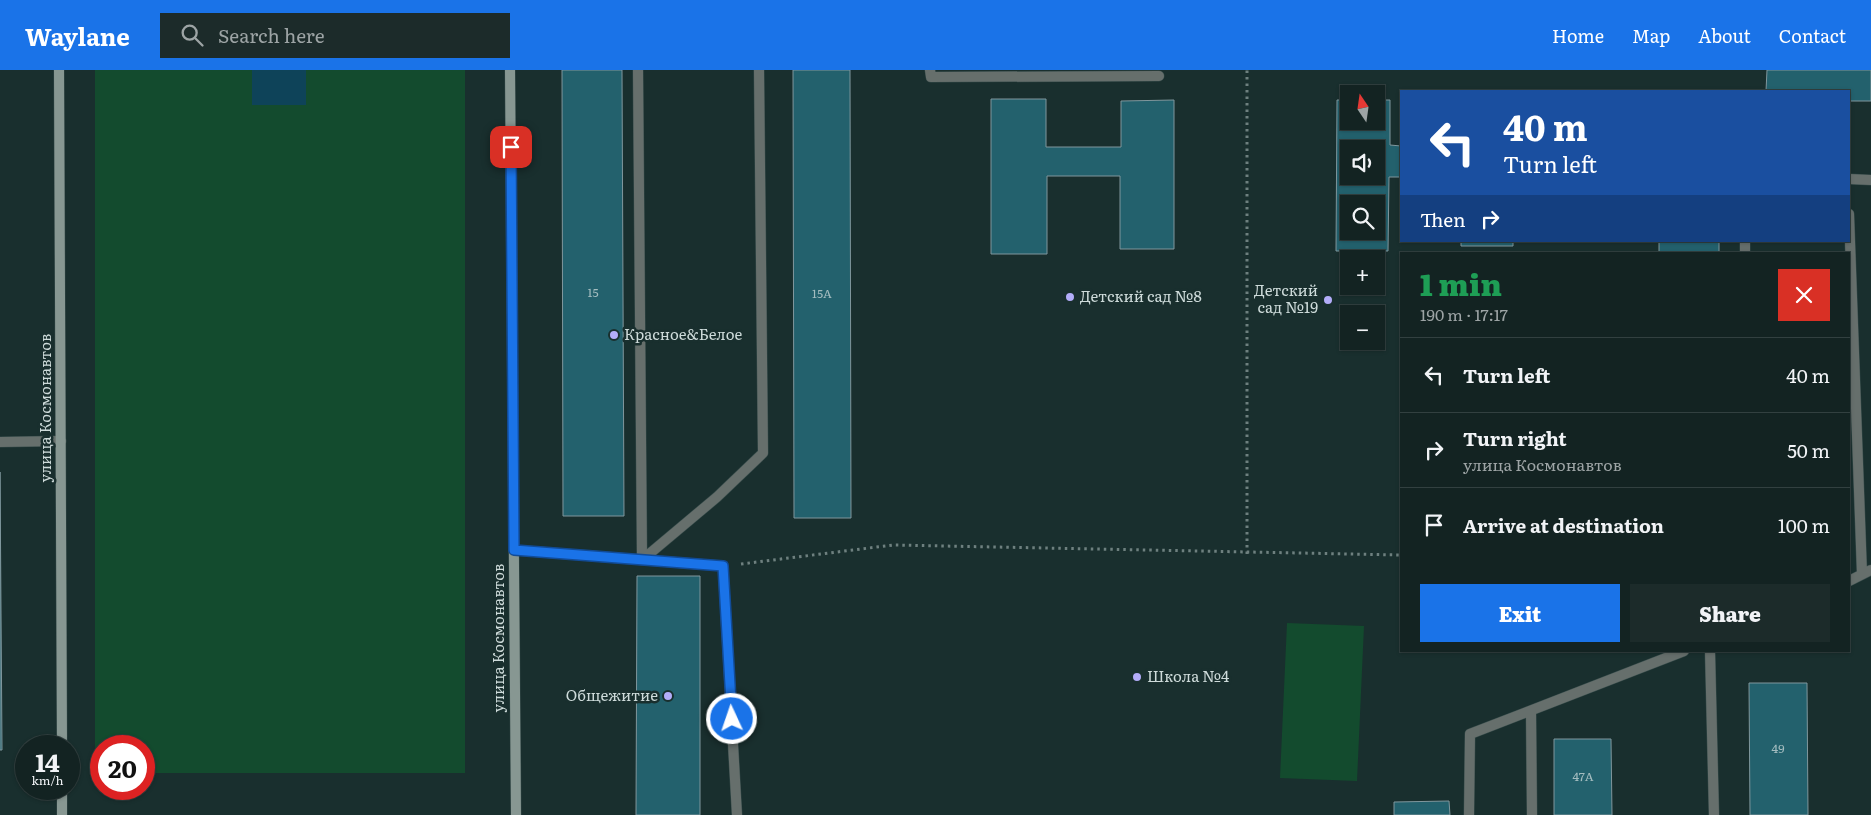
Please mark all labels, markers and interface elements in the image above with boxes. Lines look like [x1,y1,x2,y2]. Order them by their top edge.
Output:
search box [160,13,510,58]
text: Waylane [25,18,130,53]
icon: search [178,21,206,49]
text: Search here [218,21,325,49]
text: Home [1552,22,1604,49]
text: Map [1632,22,1670,49]
text: About [1698,22,1751,49]
text: Contact [1779,22,1846,49]
north arrow [1340,85,1385,130]
map controls [1340,85,1385,350]
text: 40 m [1503,100,1588,152]
icon: left [1420,110,1485,175]
pin [490,126,532,168]
icon: arrive [497,133,525,161]
button: sound [1340,140,1385,185]
text: Turn left [1503,147,1597,180]
button: search [1340,195,1385,240]
text: Then [1420,205,1466,233]
icon: right [1476,205,1504,233]
button: + [1340,250,1385,295]
text: 1 min [1420,261,1502,305]
button: close [1778,269,1830,321]
place label: Детский сад №19 [1254,278,1318,318]
house number: 15 [588,283,598,301]
house number: 15А [812,284,832,302]
place label: Детский сад №8 [1080,284,1202,307]
marker: Детский сад №8 [1064,291,1076,303]
marker: Детский сад №19 [1322,294,1334,306]
text: 190 m · 17:17 [1420,302,1508,326]
button: − [1340,305,1385,350]
place label: Красное&Белое [624,322,742,345]
marker: Красное&Белое [608,329,620,341]
street label: улица Космонавтов [33,334,56,482]
icon: left [1420,361,1448,389]
text: Turn left [1463,361,1550,389]
text: 40 m [1786,361,1830,389]
text: Turn right [1463,424,1567,452]
icon: right [1420,436,1448,464]
text: 50 m [1787,436,1830,464]
text: улица Космонавтов [1463,452,1622,476]
icon: arrive [1420,511,1448,539]
text: Arrive at destination [1463,511,1664,539]
text: 100 m [1778,511,1830,539]
street label: улица Космонавтов [486,564,509,712]
button: Exit [1420,584,1620,642]
button: Share [1630,584,1830,642]
place label: Школа №4 [1147,664,1229,687]
marker: Школа №4 [1131,671,1143,683]
place label: Общежитие [566,683,658,706]
marker: Общежитие [662,690,674,702]
position arrow [705,692,757,744]
speed limit sign: 20 [90,735,155,800]
house number: 49 [1772,739,1784,757]
text: 14 [35,743,60,780]
house number: 47А [1572,767,1594,785]
text: km/h [32,771,63,789]

